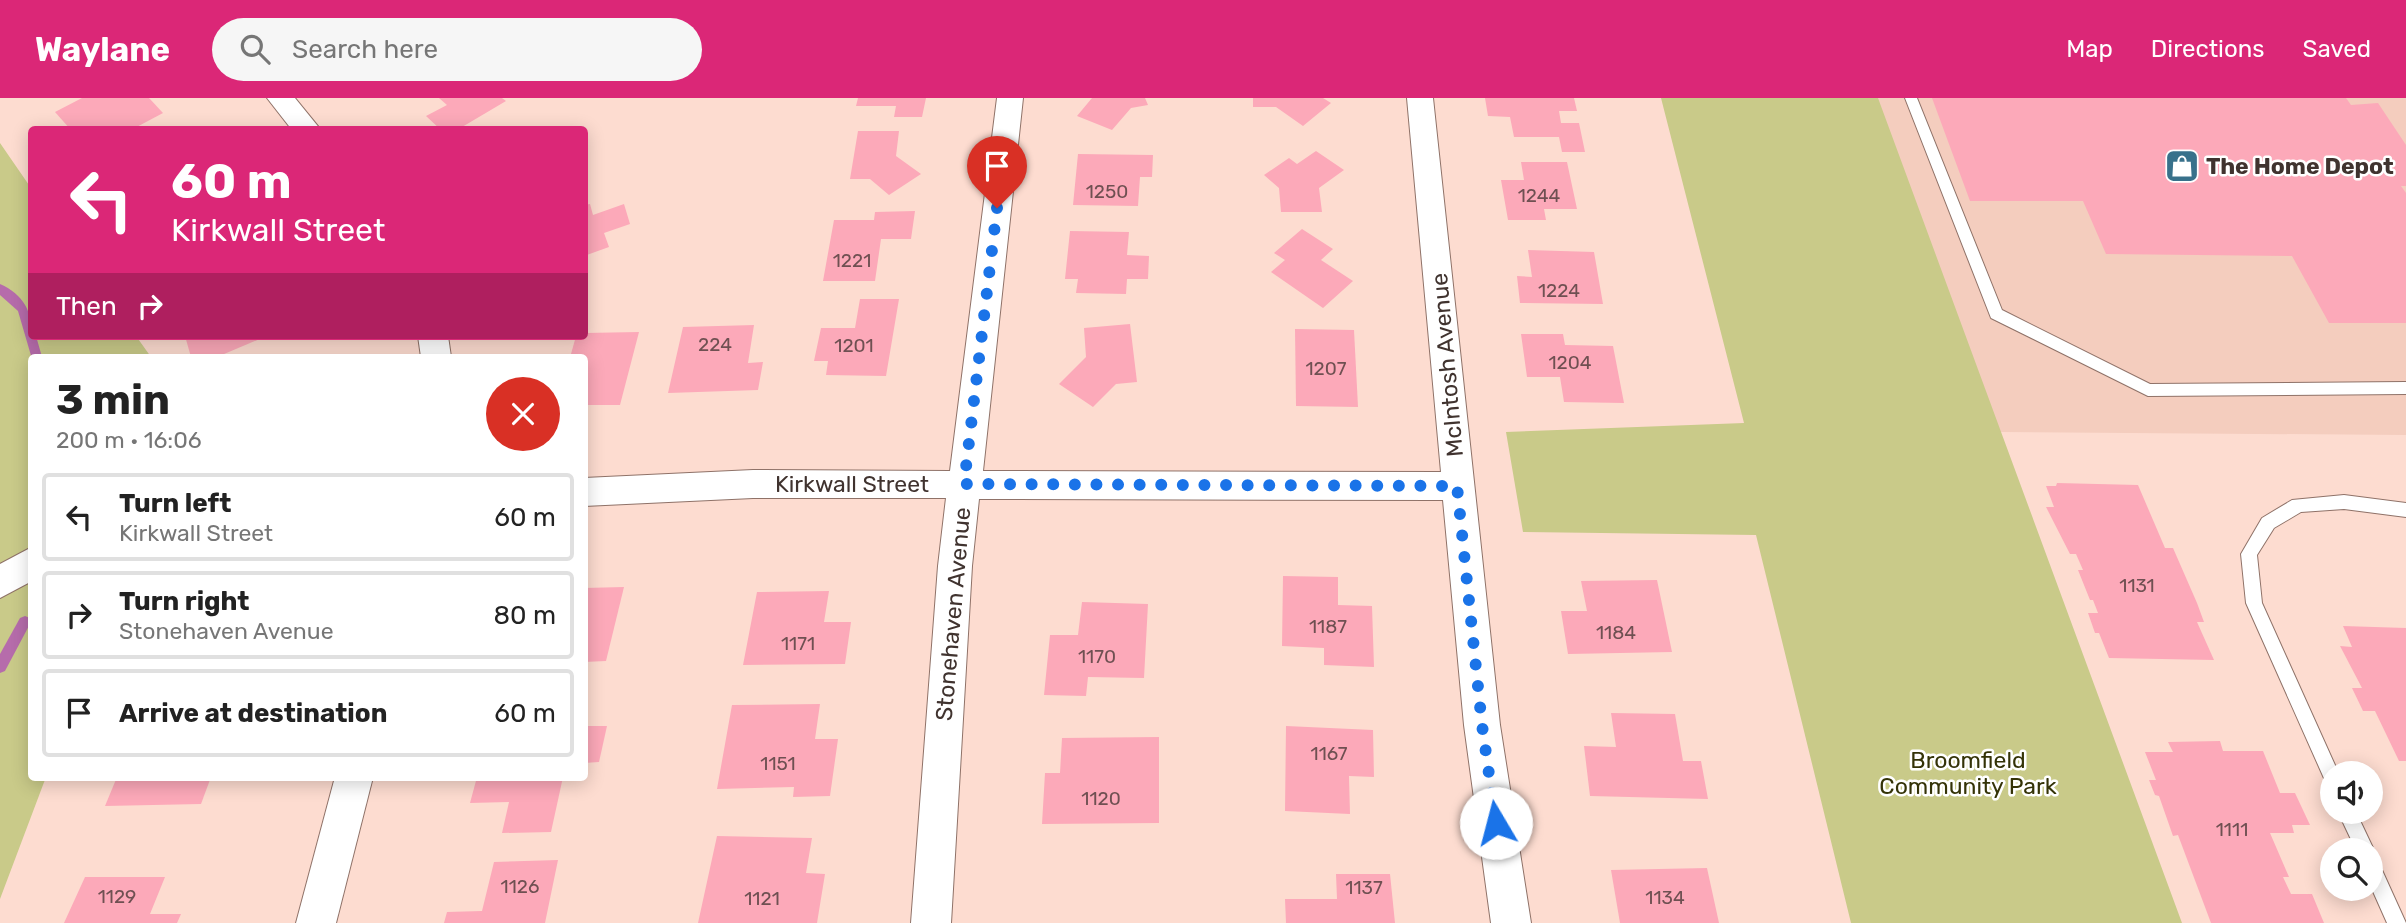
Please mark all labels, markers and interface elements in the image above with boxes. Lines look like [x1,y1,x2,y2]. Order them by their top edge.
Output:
search box [212,18,702,81]
text: Waylane [35,30,170,69]
icon: search [236,30,274,68]
text: Search here [292,34,438,65]
text: Map [2066,35,2113,63]
text: Directions [2151,35,2264,63]
text: Saved [2302,35,2371,63]
pin [967,136,1027,208]
icon: arrive [978,147,1016,185]
shop icon: The Home Depot [2163,147,2201,185]
text: 60 m [171,152,292,210]
place label: The Home Depot [2206,152,2394,180]
icon: left [56,154,147,245]
house number: 1250 [1086,180,1128,203]
house number: 1244 [1518,184,1561,207]
text: Kirkwall Street [171,211,385,249]
house number: 1221 [833,249,871,272]
street label: McIntosh Avenue [1425,272,1469,458]
house number: 1224 [1538,279,1580,302]
icon: right [131,287,169,325]
text: Then [56,291,117,322]
house number: 224 [698,333,732,356]
house number: 1201 [834,334,874,357]
house number: 1204 [1548,351,1592,374]
house number: 1207 [1305,357,1347,380]
text: 3 min [56,375,170,425]
button: close [486,377,560,451]
text: 200 m · 16:06 [56,426,202,454]
street label: Kirkwall Street [775,470,929,498]
text: Turn left [119,488,231,519]
icon: left [60,498,98,536]
text: 60 m [494,502,556,533]
street label: Stonehaven Avenue [930,506,976,722]
text: Kirkwall Street [119,519,273,547]
house number: 1131 [2119,574,2155,597]
text: Turn right [119,586,249,617]
icon: right [60,596,98,634]
text: 80 m [493,600,556,631]
house number: 1187 [1309,615,1347,638]
text: Stonehaven Avenue [119,617,334,645]
house number: 1184 [1596,621,1636,644]
house number: 1171 [781,632,815,655]
house number: 1170 [1078,645,1116,668]
icon: arrive [60,694,98,732]
text: Arrive at destination [119,698,387,729]
text: 60 m [494,698,556,729]
house number: 1167 [1311,742,1348,765]
park label: Broomfield Community Park [1879,746,2057,800]
house number: 1151 [760,752,796,775]
map controls [2320,761,2383,901]
button: sound [2320,761,2383,824]
position arrow [1459,786,1533,860]
house number: 1120 [1081,787,1121,810]
house number: 1111 [2216,818,2248,841]
button: search [2320,838,2383,901]
house number: 1126 [501,875,539,898]
house number: 1137 [1345,876,1383,899]
house number: 1129 [98,885,136,908]
house number: 1134 [1645,886,1685,909]
house number: 1121 [744,887,780,910]

